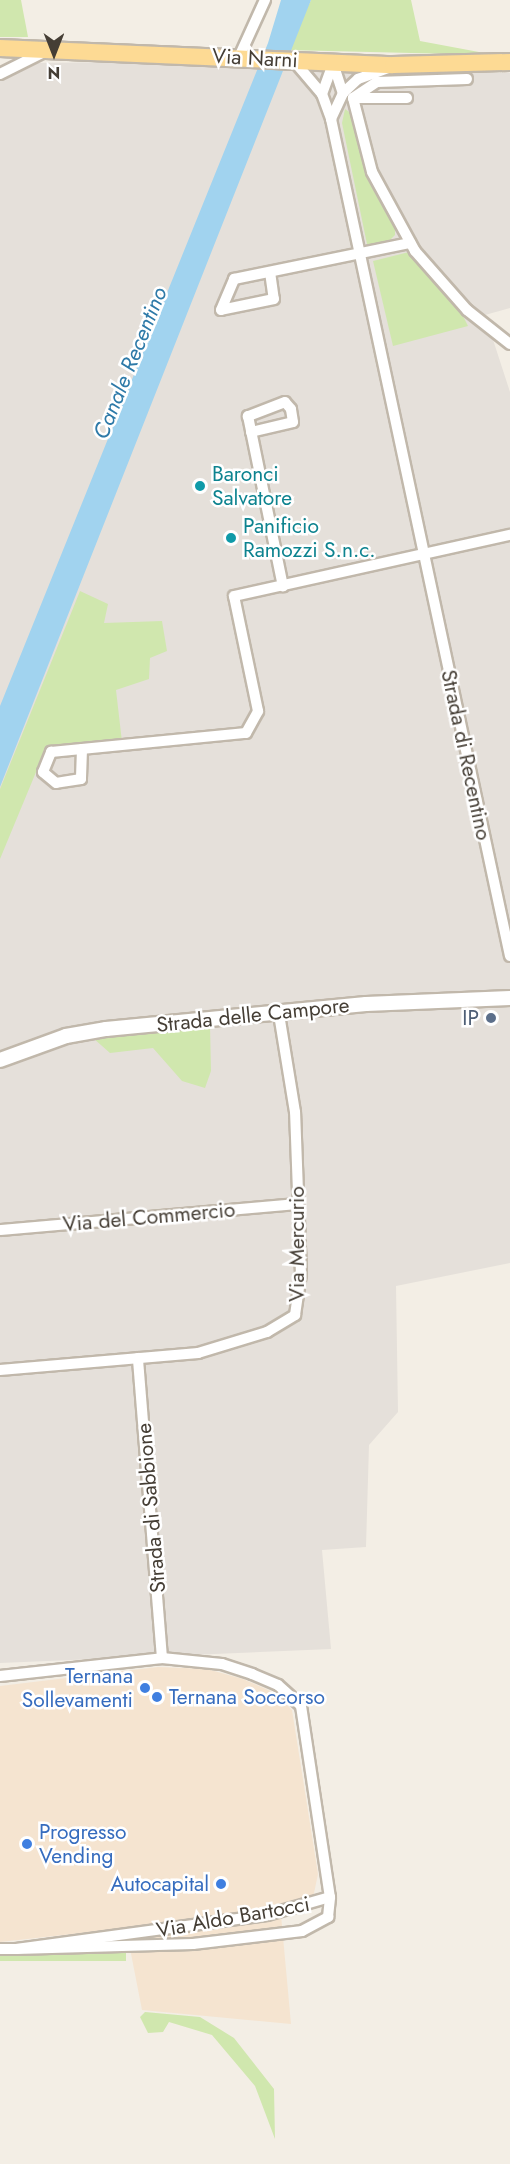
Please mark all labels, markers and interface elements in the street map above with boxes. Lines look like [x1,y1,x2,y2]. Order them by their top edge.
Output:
north arrow [24,24,84,84]
street label: Via Narni [212,43,298,73]
text: N [48,61,60,84]
water label: Canale Recentino [87,283,173,443]
place label: Baronci Salvatore [212,461,292,511]
marker: Baronci Salvatore [193,479,207,493]
place label: Panificio Ramozzi S.n.c. [243,513,376,563]
marker: Panificio Ramozzi S.n.c. [224,531,238,545]
street label: Strada di Recentino [436,668,496,842]
street label: Strada delle Campore [155,992,351,1038]
place label: IP [462,1005,479,1031]
marker: IP [484,1011,498,1025]
street label: Via Mercurio [284,1186,310,1302]
street label: Via del Commercio [62,1197,236,1237]
street label: Strada di Sabbione [131,1422,171,1594]
place label: Ternana Sollevamenti [22,1663,133,1713]
marker: Ternana Sollevamenti [138,1681,152,1695]
place label: Ternana Soccorso [169,1684,325,1710]
marker: Ternana Soccorso [150,1690,164,1704]
place label: Progresso Vending [39,1819,127,1869]
marker: Progresso Vending [20,1837,34,1851]
place label: Autocapital [110,1871,209,1897]
marker: Autocapital [214,1877,228,1891]
street label: Via Aldo Bartocci [154,1891,312,1943]

